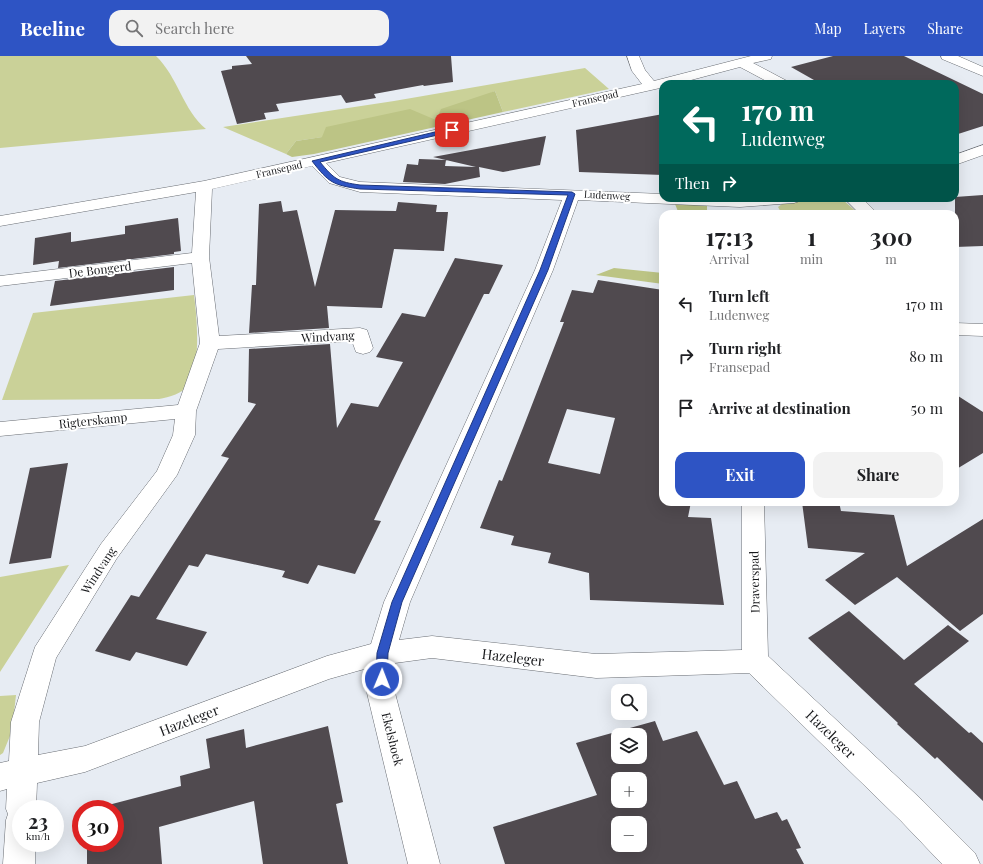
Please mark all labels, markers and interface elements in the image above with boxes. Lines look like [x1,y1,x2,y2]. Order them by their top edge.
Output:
search box [109,10,389,46]
text: Beeline [20,15,85,41]
icon: search [123,17,145,39]
text: Search here [155,18,234,38]
text: Map [814,19,842,38]
text: Layers [864,19,905,38]
text: Share [927,19,963,38]
street label: Fransepad [570,86,620,110]
text: 170 m [741,91,814,128]
icon: left [675,96,727,148]
pin [435,113,469,147]
icon: arrive [441,119,463,141]
text: Ludenweg [741,127,825,151]
street label: Fransepad [254,157,304,181]
icon: right [718,172,740,194]
text: Then [675,173,710,193]
street label: Ludenweg [583,187,631,203]
text: 17:13 [706,220,753,252]
text: 1 [807,220,816,252]
text: 300 [870,220,912,252]
text: Arrival [709,250,750,267]
text: min [800,250,823,267]
text: m [885,250,897,267]
street label: De Bongerd [68,257,132,281]
text: Turn left [709,286,770,306]
icon: left [675,293,697,315]
text: 170 m [905,294,943,314]
text: Ludenweg [709,306,769,323]
street label: Windvang [300,327,356,345]
text: Turn right [709,338,782,358]
icon: right [675,345,697,367]
text: 80 m [909,346,943,366]
text: Fransepad [709,358,770,375]
icon: arrive [675,397,697,419]
text: Arrive at destination [709,398,851,418]
text: 50 m [911,398,943,418]
street label: Rigterskamp [58,408,128,432]
button: Exit [675,452,805,498]
button: Share [813,452,943,498]
street label: Windvang [76,543,120,598]
street label: Draverspad [745,551,763,613]
street label: Hazeleger [481,644,546,670]
position arrow [361,658,403,700]
map controls [611,684,647,852]
button: search [611,684,647,720]
street label: Hazeleger [156,700,222,740]
street label: Hazeleger [802,705,861,763]
street label: Ekelshoek [379,711,407,768]
button: layers [611,728,647,764]
button: + [611,772,647,808]
speed limit sign: 30 [72,800,124,852]
text: 23 [28,807,48,834]
button: − [611,816,647,852]
text: km/h [26,829,50,843]

